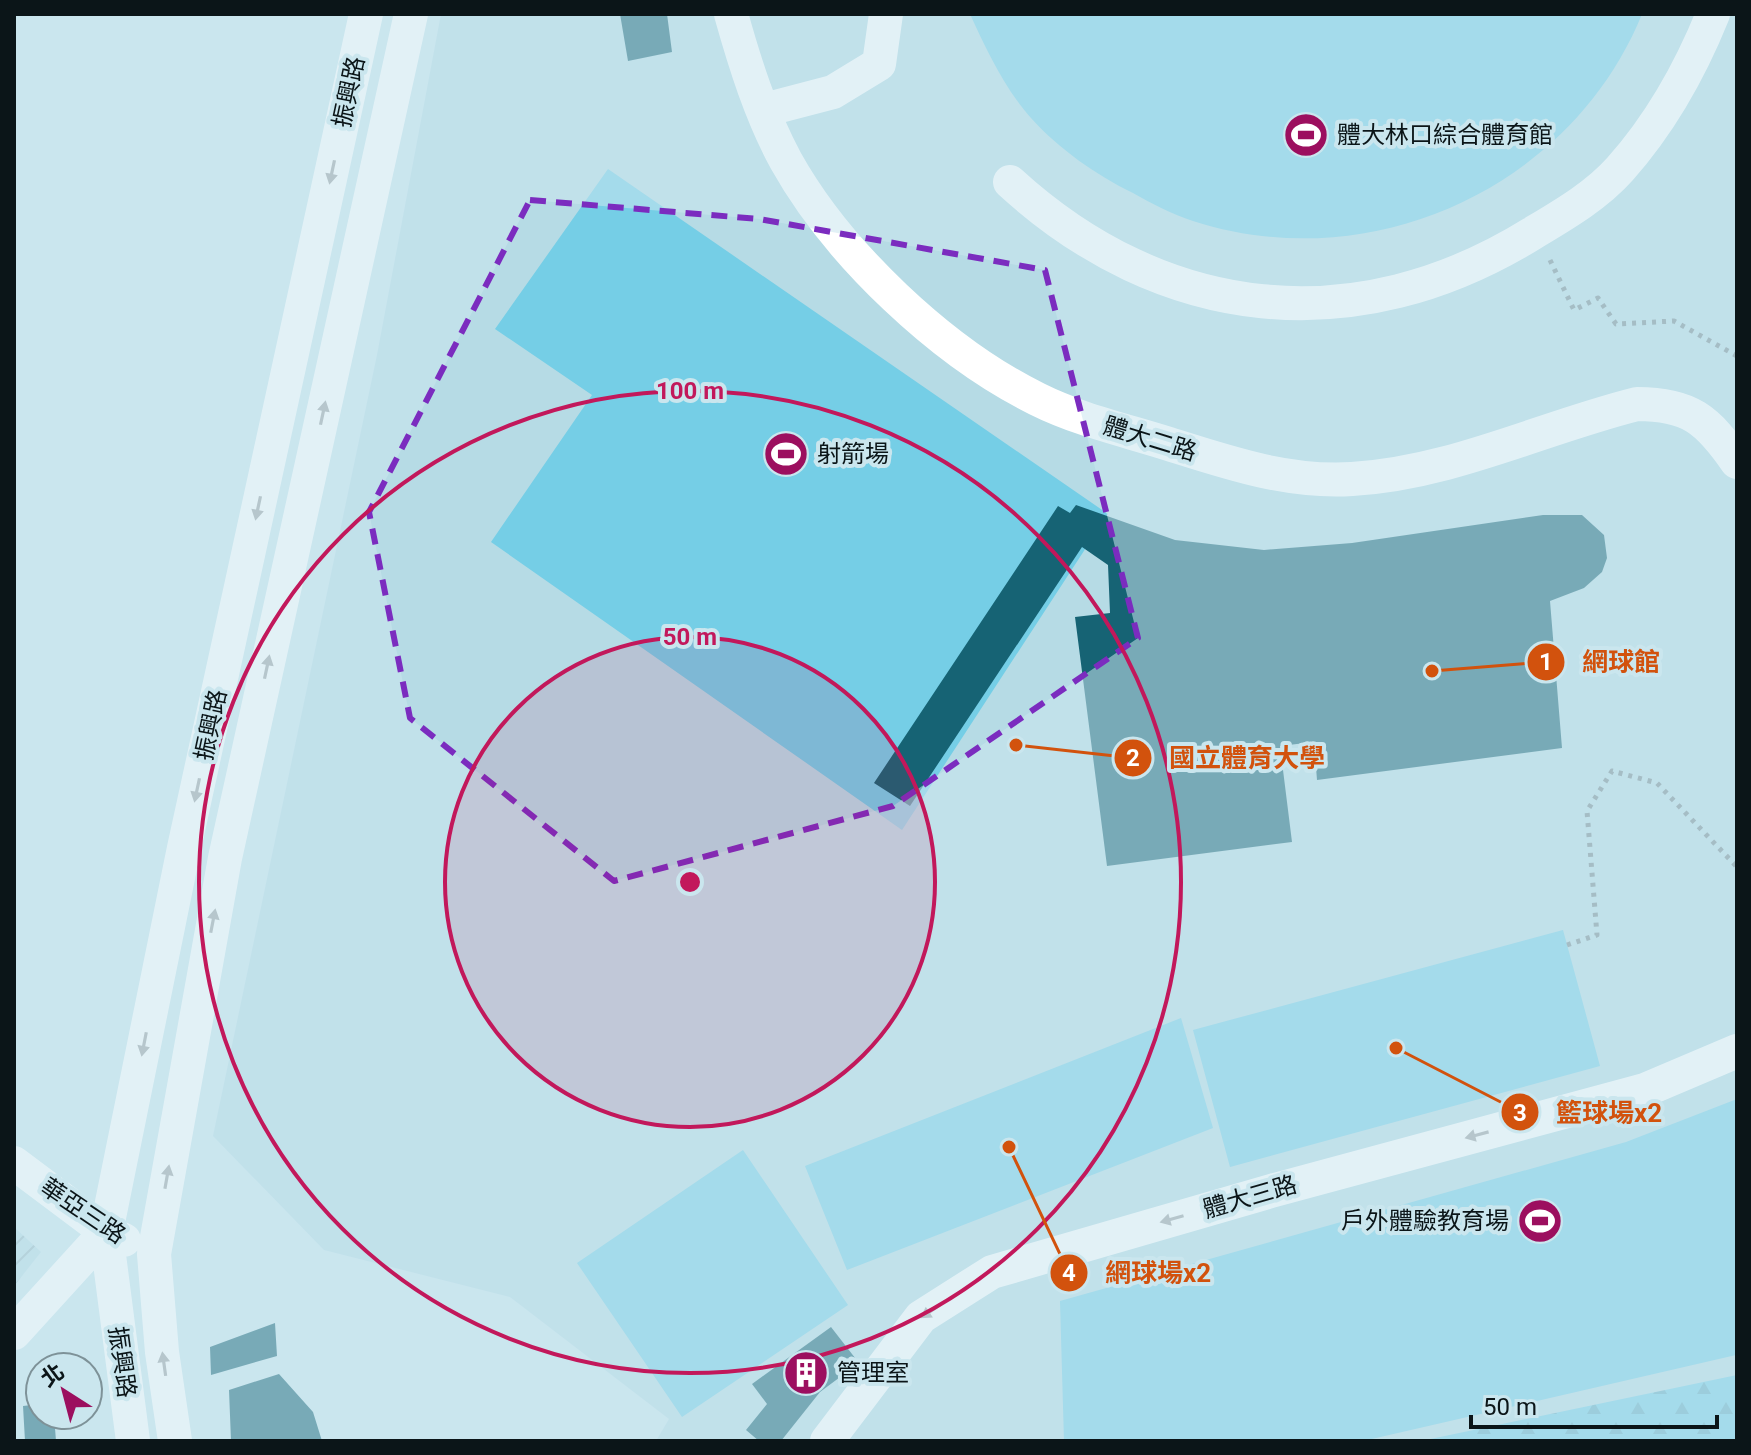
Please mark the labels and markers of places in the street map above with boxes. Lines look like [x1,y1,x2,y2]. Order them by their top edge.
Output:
sports icon: 體大林口綜合體育館 [1282,111,1330,159]
place label: 體大林口綜合體育館 [1337,121,1553,149]
sports icon: 射箭場 [762,430,810,478]
place label: 射箭場 [817,440,889,468]
callout: 網球館 [1526,637,1676,687]
callout: 國立體育大學 [1113,733,1341,783]
centre of rings [676,868,704,896]
callout: 籃球場x2 [1500,1087,1679,1137]
sports icon: 戶外體驗教育場 [1516,1197,1564,1245]
place label: 戶外體驗教育場 [1341,1207,1509,1235]
callout: 網球場x2 [1049,1248,1227,1298]
building icon: 管理室 [782,1349,830,1397]
place label: 管理室 [837,1359,909,1387]

